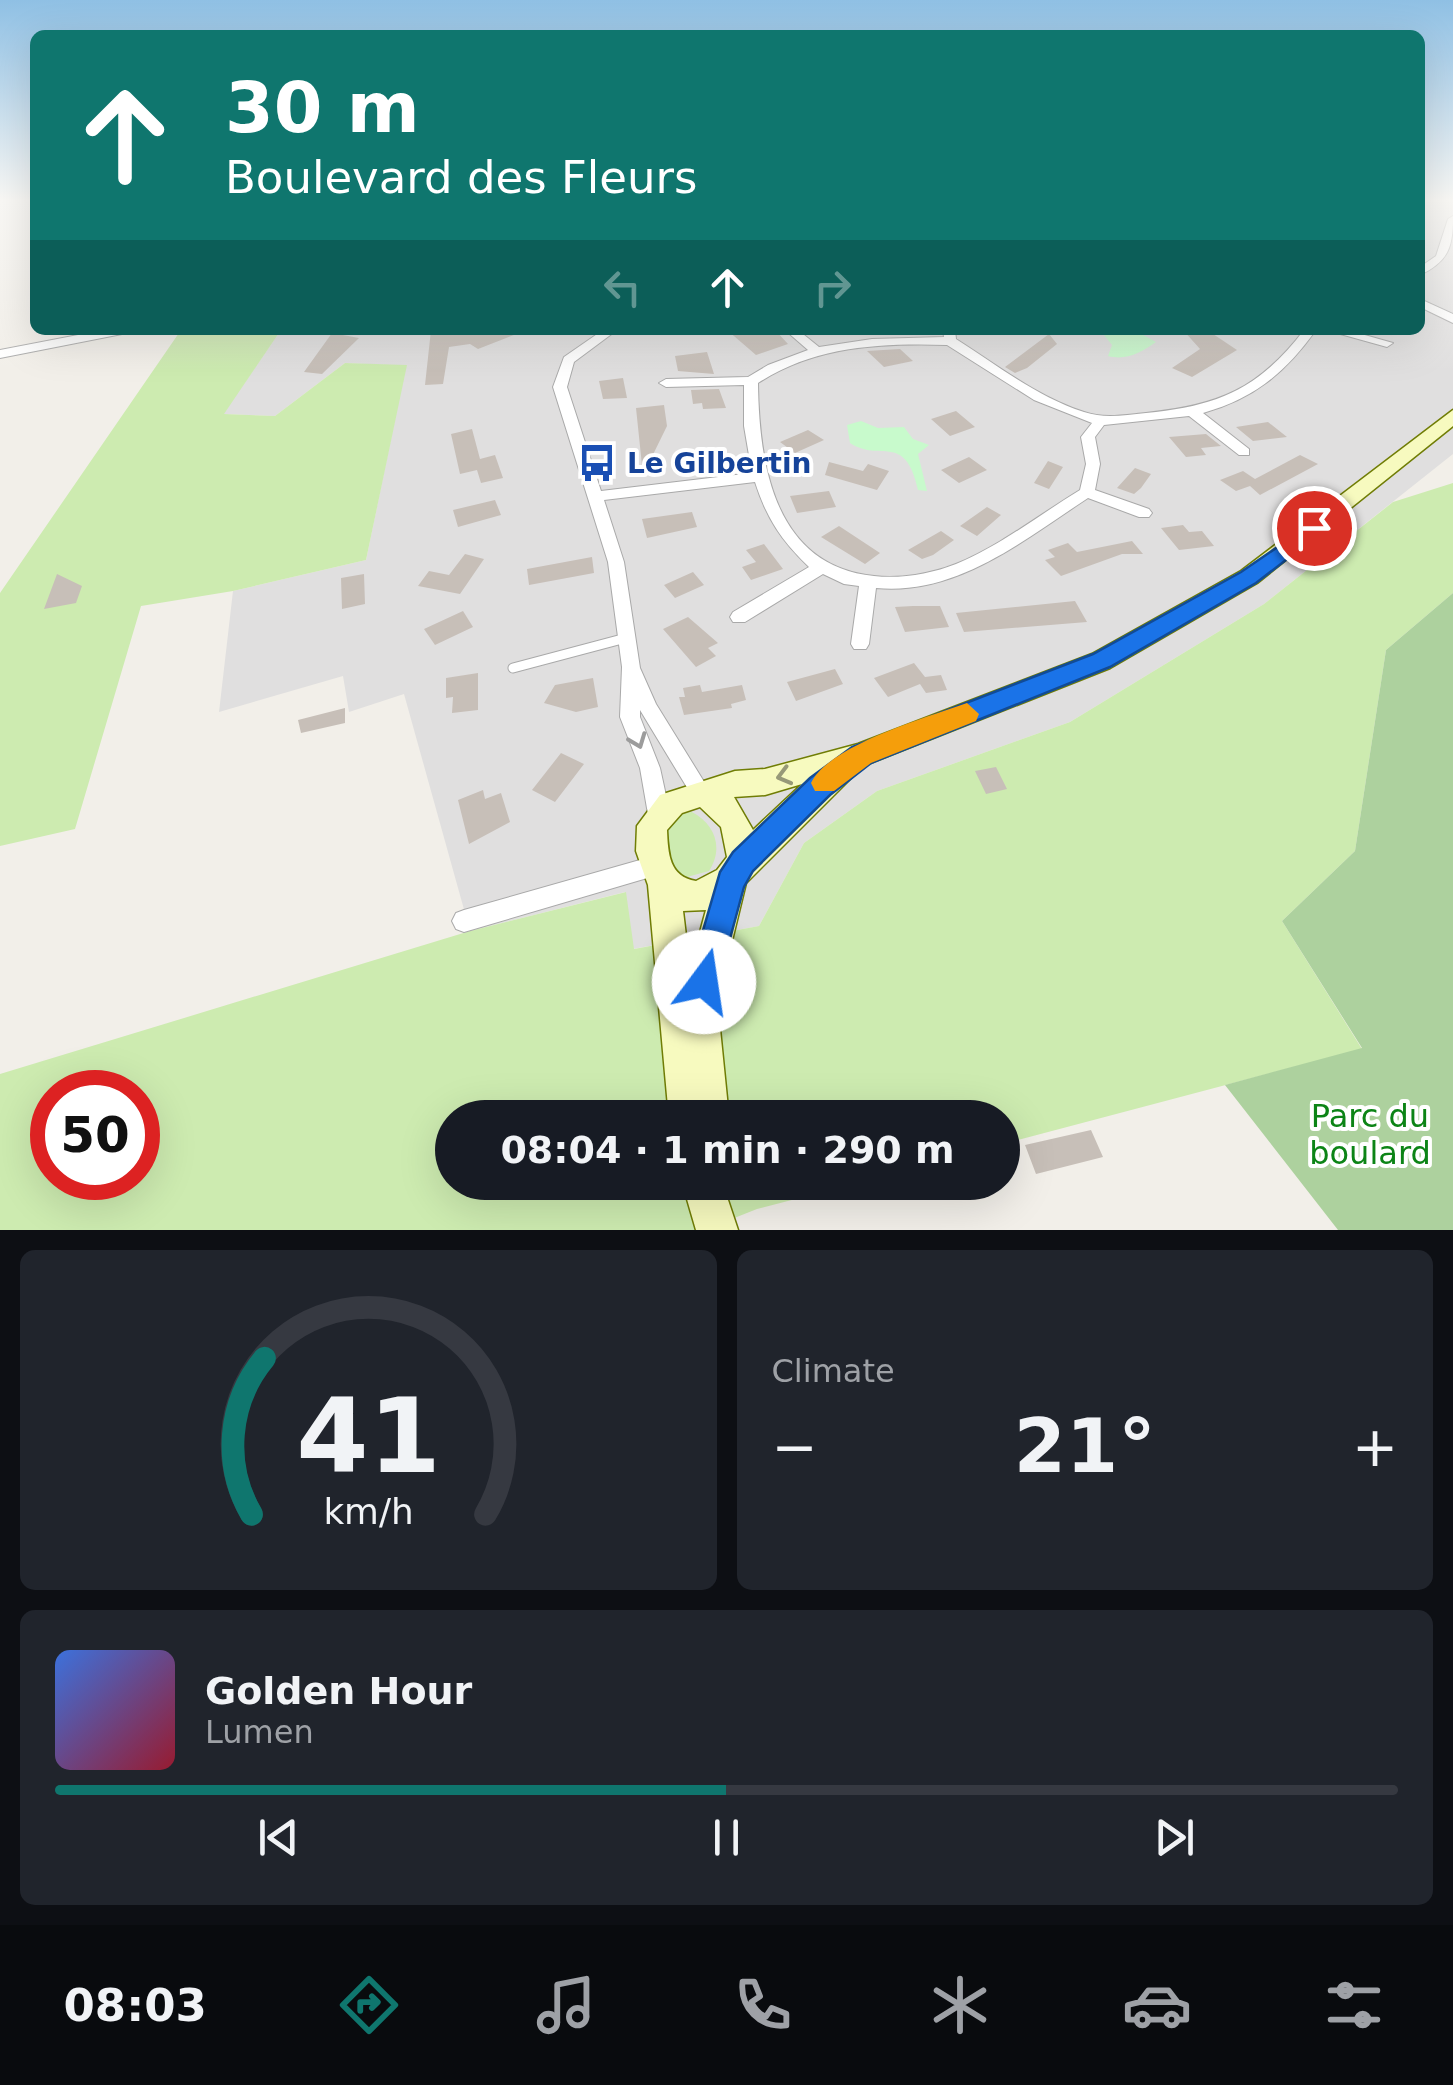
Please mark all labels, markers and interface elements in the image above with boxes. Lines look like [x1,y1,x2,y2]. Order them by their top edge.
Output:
text: 30 m [225,67,420,149]
icon: ahead [60,70,190,200]
text: Boulevard des Fleurs [225,151,697,204]
icon: left [595,260,650,315]
icon: ahead [700,260,755,315]
icon: right [805,260,860,315]
bus stop icon: Le Gilbertin [576,442,618,484]
place label: Le Gilbertin [627,447,812,480]
pin [1272,486,1357,571]
icon: arrive [1287,501,1342,556]
one-way arrow [626,731,646,749]
one-way arrow [776,765,793,786]
position arrow [652,930,756,1034]
speed limit sign: 50 [30,1070,160,1200]
park label: Parc du boulard [1309,1097,1431,1172]
text: 08:04 · 1 min · 290 m [500,1128,955,1172]
text: Climate [772,1352,895,1390]
text: 41 [296,1375,441,1497]
text: 21° [1014,1402,1156,1490]
text: − [772,1415,818,1479]
text: + [1352,1415,1398,1479]
text: km/h [323,1491,413,1532]
text: Golden Hour [205,1669,472,1713]
text: Lumen [205,1713,314,1751]
icon: previous [251,1810,306,1865]
icon: pause [699,1810,754,1865]
icon: next [1147,1810,1202,1865]
icon: directions [334,1970,404,2040]
icon: music [531,1970,601,2040]
icon: phone [728,1970,798,2040]
icon: climate [925,1970,995,2040]
icon: car [1122,1970,1192,2040]
icon: filters [1319,1970,1389,2040]
text: 08:03 [64,1979,207,2032]

